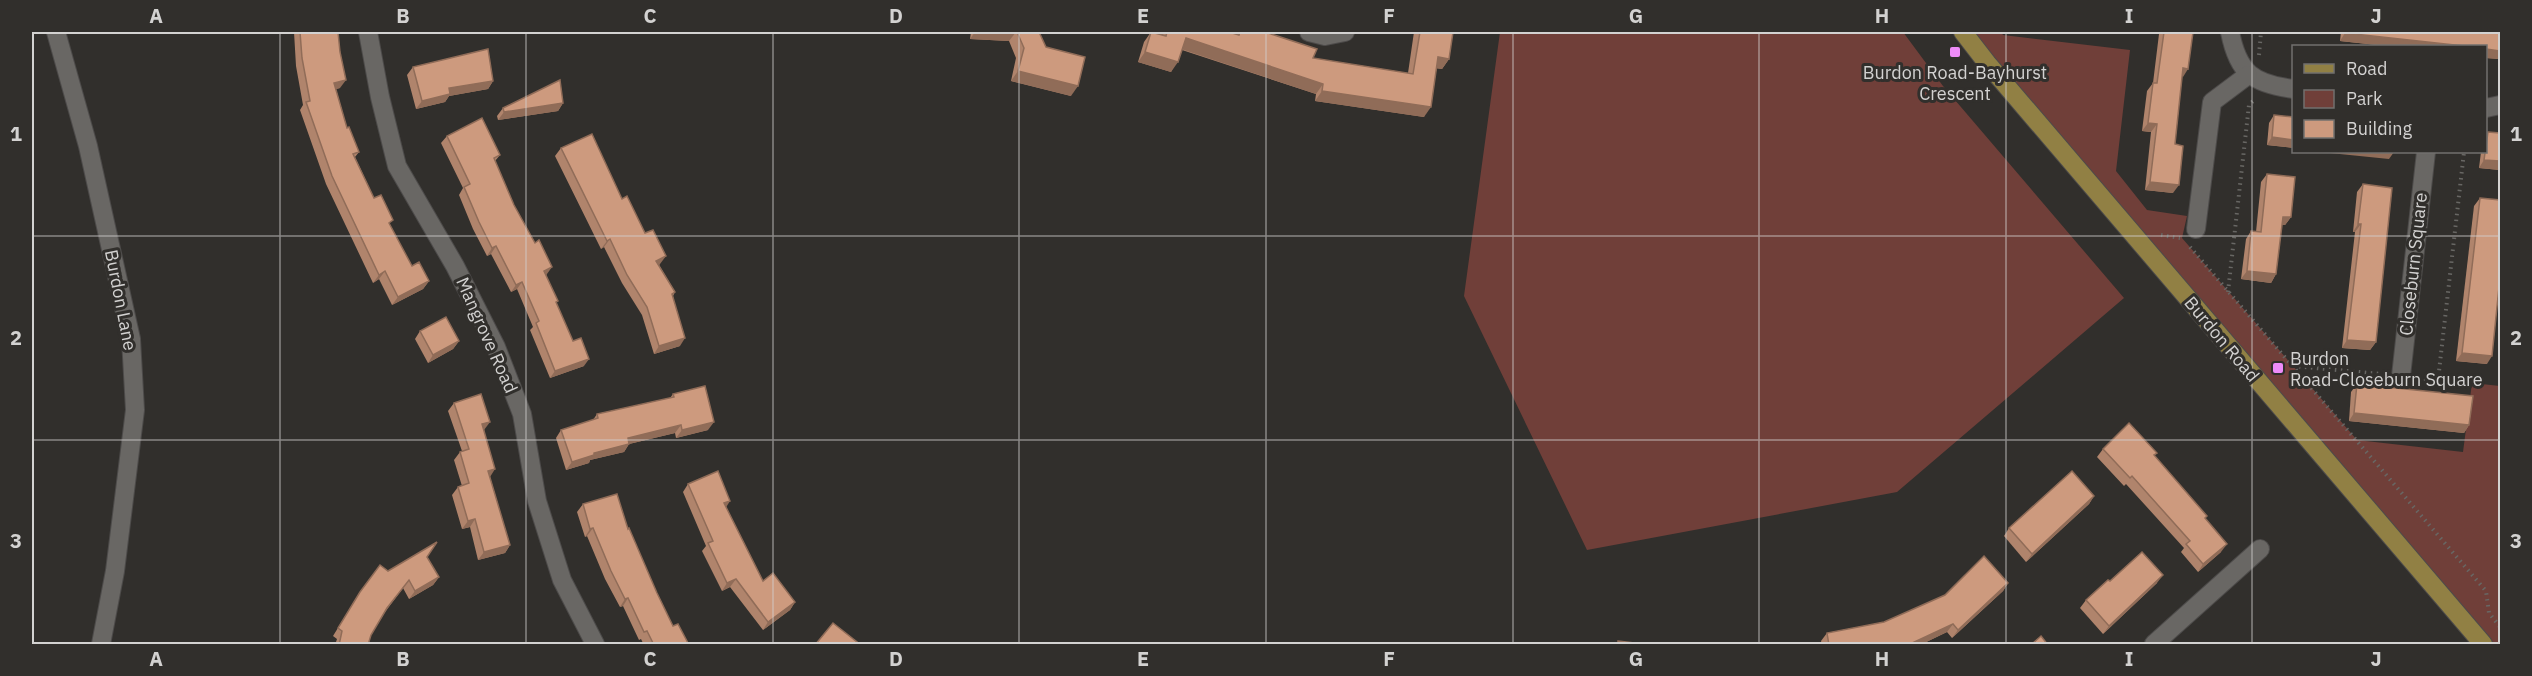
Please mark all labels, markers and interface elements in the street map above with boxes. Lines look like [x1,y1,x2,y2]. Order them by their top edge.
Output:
text: A [149,2,163,29]
text: B [396,2,410,29]
text: C [643,2,657,29]
text: D [889,2,903,29]
text: E [1137,2,1149,29]
text: F [1383,2,1395,29]
text: G [1629,2,1643,29]
text: H [1875,2,1889,29]
text: I [2125,2,2133,29]
text: J [2370,2,2382,29]
marker: Burdon Road-Bayhurst Crescent [1948,45,1962,59]
legend [2292,45,2487,153]
text: Road [2346,57,2387,80]
place label: Burdon Road-Bayhurst Crescent [1863,61,2047,105]
text: Park [2346,87,2383,110]
text: Building [2346,117,2413,140]
text: 1 [10,120,22,147]
text: 1 [2510,120,2522,147]
street label: Closeburn Square [2394,191,2432,337]
street label: Burdon Lane [100,248,142,352]
street label: Mangrove Road [451,273,523,397]
street label: Burdon Road [2179,291,2265,387]
text: 2 [10,324,22,351]
text: 2 [2510,324,2522,351]
place label: Burdon Road-Closeburn Square [2290,347,2483,391]
marker: Burdon Road-Closeburn Square [2271,361,2285,375]
text: 3 [10,527,22,554]
text: 3 [2510,527,2522,554]
text: A [149,645,163,672]
text: B [396,645,410,672]
text: C [643,645,657,672]
text: D [889,645,903,672]
text: E [1137,645,1149,672]
text: F [1383,645,1395,672]
text: G [1629,645,1643,672]
text: H [1875,645,1889,672]
text: I [2125,645,2133,672]
text: J [2370,645,2382,672]

